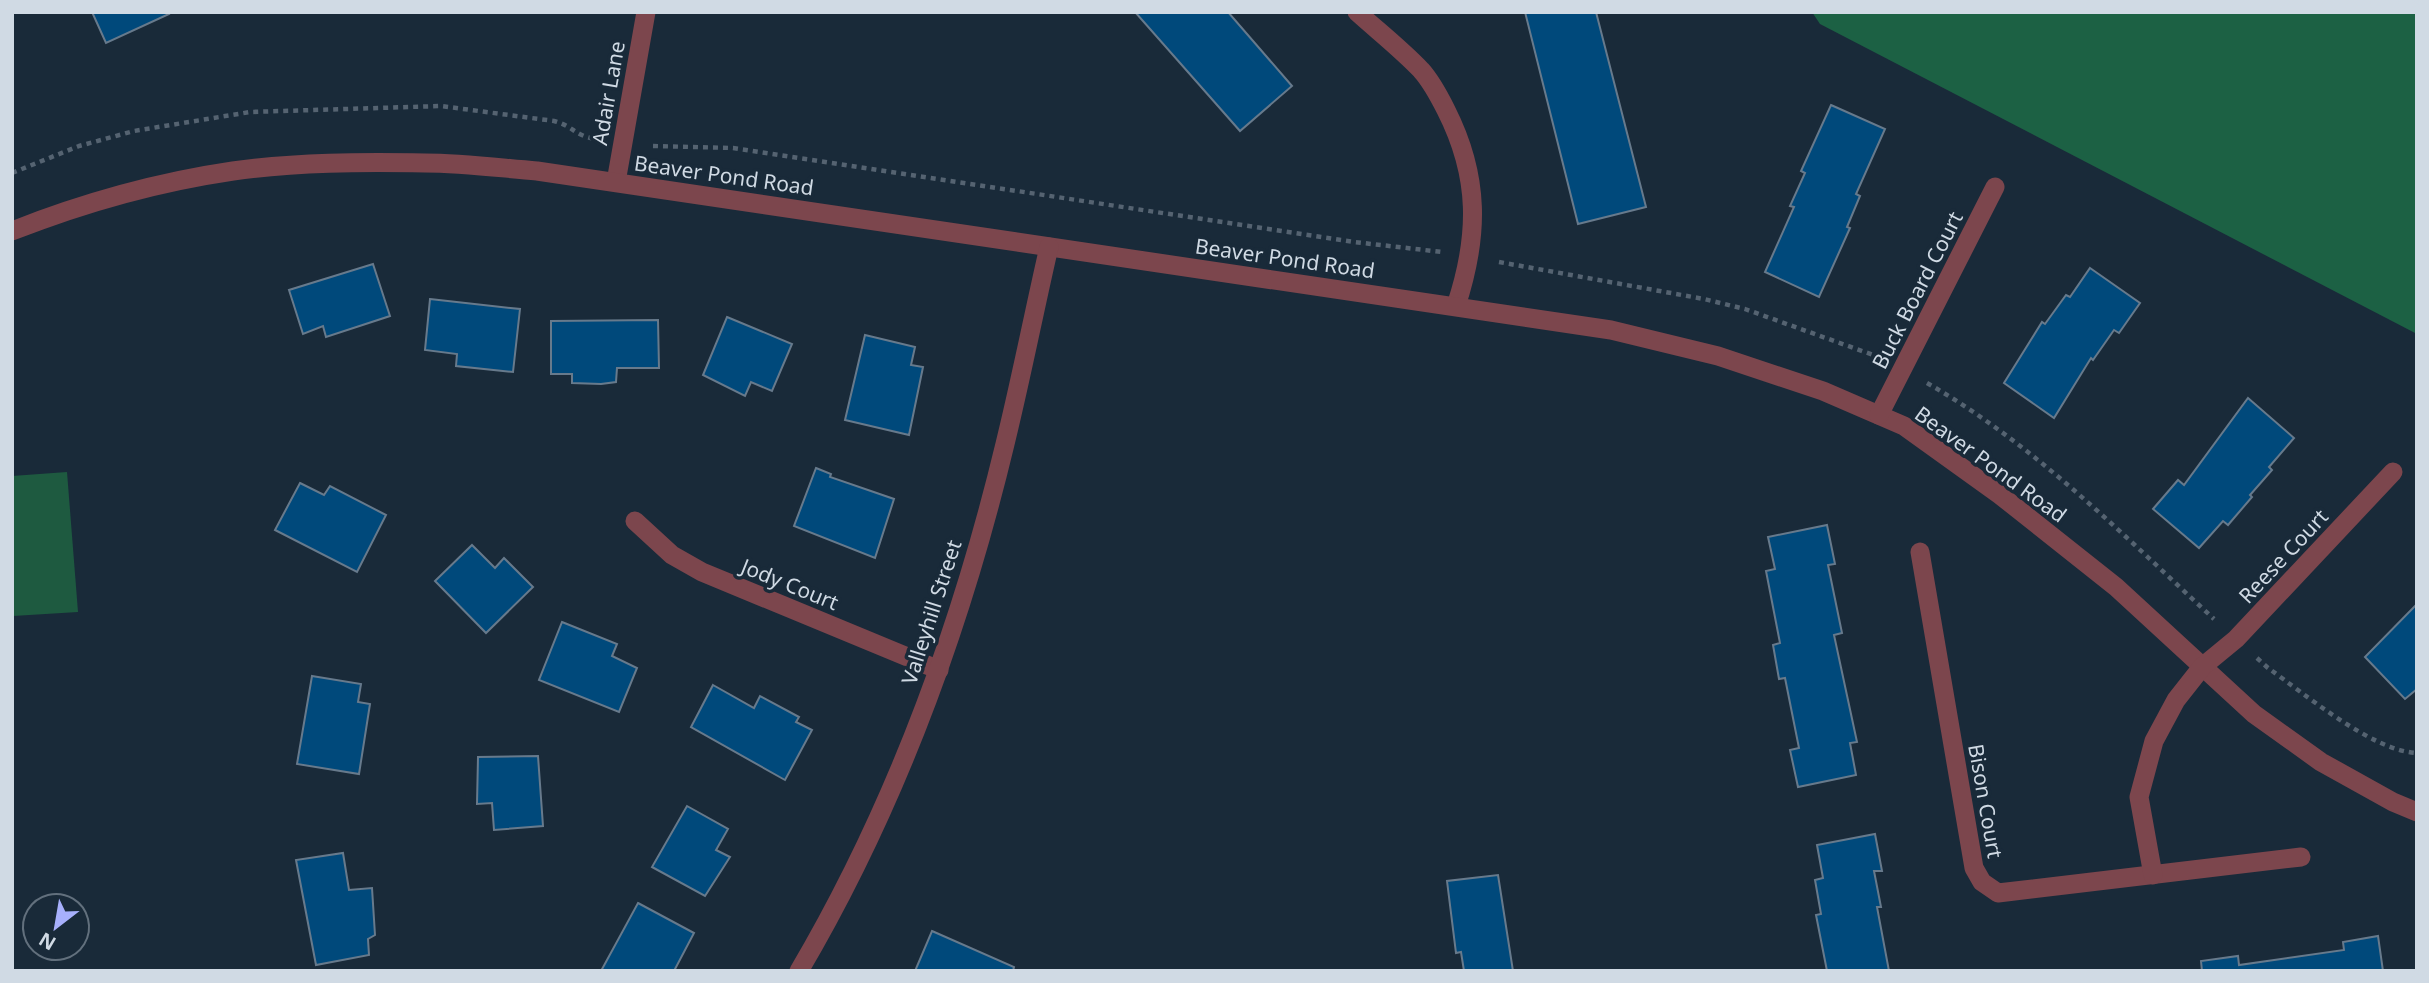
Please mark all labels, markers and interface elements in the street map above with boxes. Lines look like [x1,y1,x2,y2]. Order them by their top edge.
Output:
street label: Adair Lane [585,39,631,147]
street label: Beaver Pond Road [632,149,816,201]
street label: Buck Board Court [1865,206,1969,374]
street label: Beaver Pond Road [1193,232,1377,284]
street label: Beaver Pond Road [1909,399,2073,529]
street label: Reese Court [2232,503,2334,609]
street label: Valleyhill Street [894,536,968,688]
street label: Jody Court [735,551,843,616]
street label: Bison Court [1962,742,2010,861]
north arrow [21,892,91,962]
text: N [34,926,61,957]

